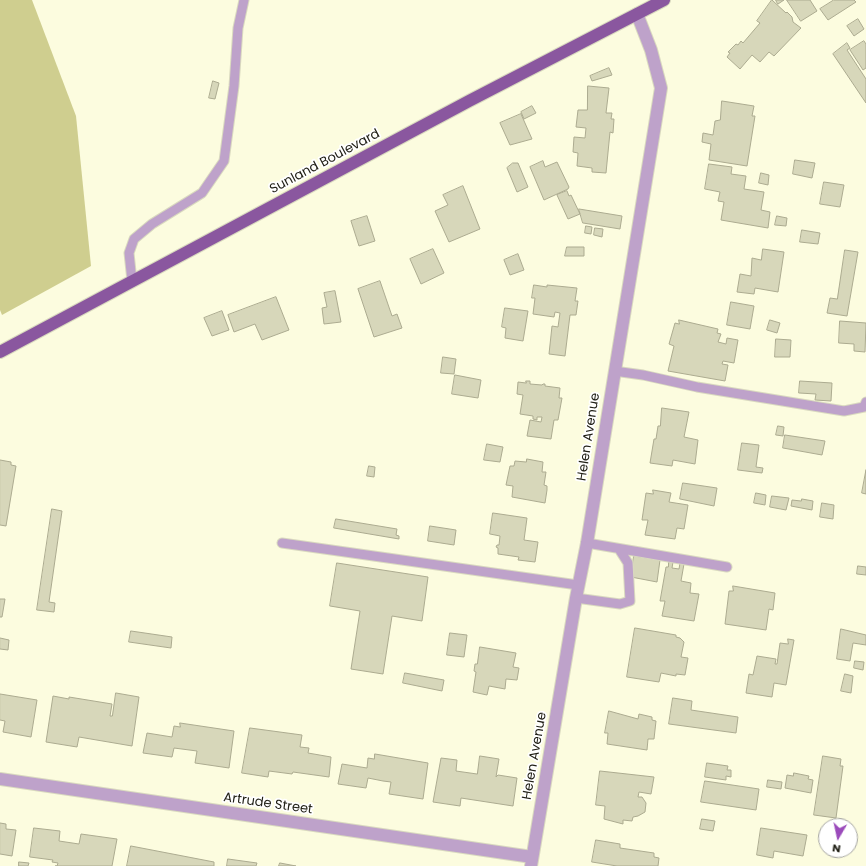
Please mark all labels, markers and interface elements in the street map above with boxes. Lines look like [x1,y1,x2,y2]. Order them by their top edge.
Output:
street label: Sunland Boulevard [267,126,383,198]
street label: Helen Avenue [574,392,604,482]
street label: Helen Avenue [520,711,550,801]
street label: Artrude Street [222,790,314,818]
north arrow [818,818,858,858]
text: N [831,840,842,857]

